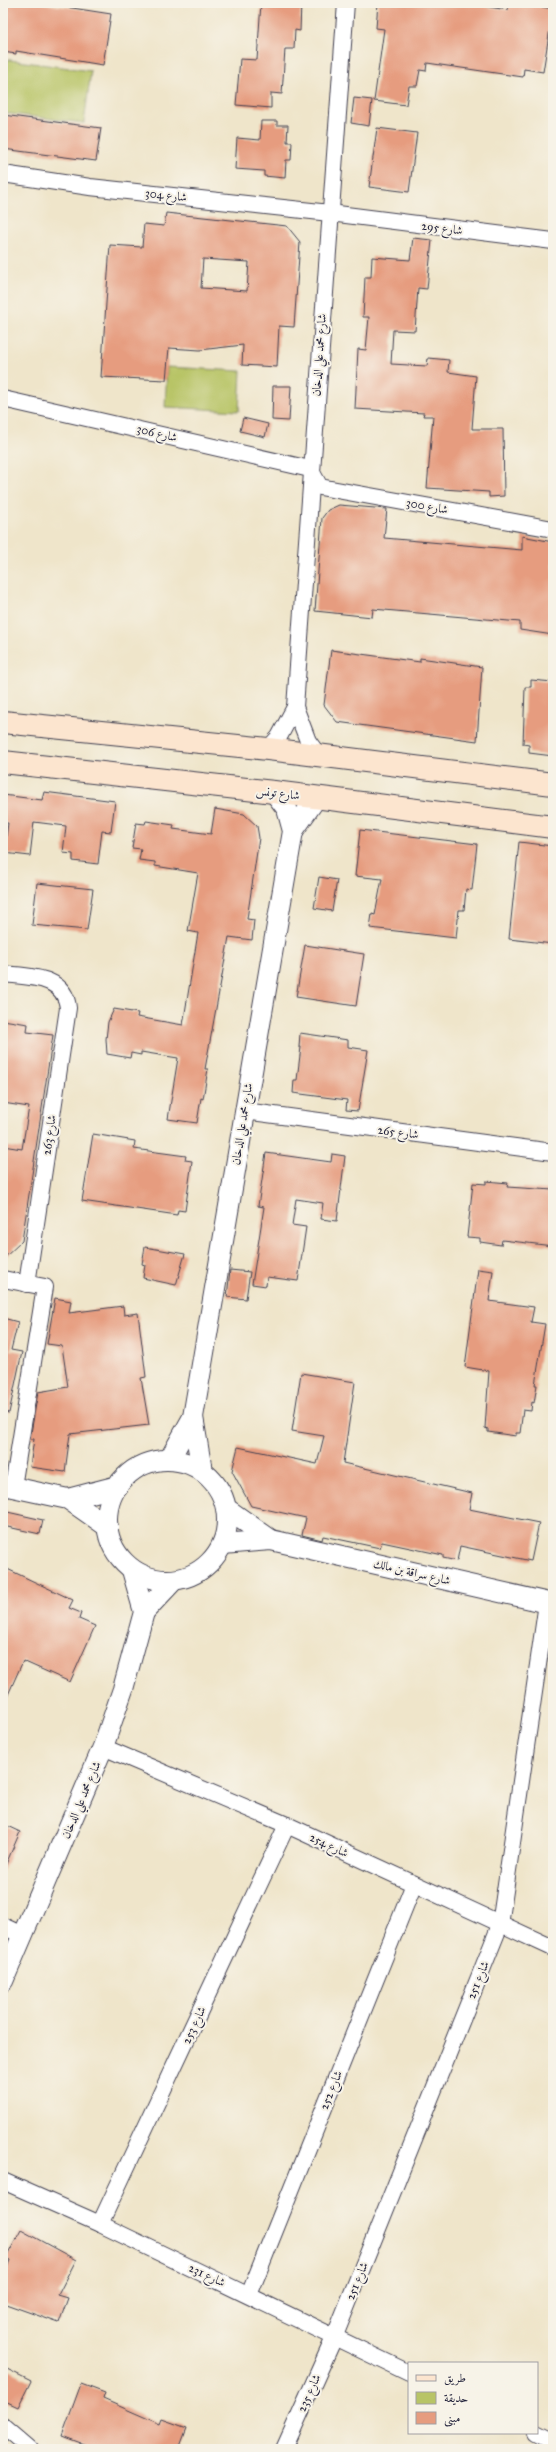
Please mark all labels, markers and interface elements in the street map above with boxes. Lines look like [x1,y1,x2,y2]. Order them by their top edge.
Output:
street label: شارع 304 [144,186,188,208]
street label: شارع 295 [420,219,464,241]
street label: شارع محمد علي الدخان [309,313,334,397]
street label: شارع 306 [134,422,179,448]
street label: شارع 300 [404,495,449,521]
street label: شارع تونس [255,783,301,807]
street label: شارع محمد علي الدخان [229,1082,260,1167]
street label: شارع 263 [39,1114,63,1156]
street label: شارع 265 [376,1123,419,1145]
street label: شارع سراقة بن مالك [371,1556,452,1592]
street label: شارع محمد علي الدخان [58,1759,108,1843]
street label: شارع 254 [306,1830,351,1864]
street label: شارع 251 [464,1959,496,2002]
street label: شارع 253 [179,2004,212,2048]
street label: شارع 252 [317,2068,349,2113]
street label: شارع 231 [185,2260,228,2293]
street label: شارع 251 [343,2260,375,2303]
legend [408,2362,538,2434]
text: طريق [444,2371,466,2386]
street label: شارع 235 [295,2372,327,2416]
text: حديقة [444,2391,468,2406]
text: مبنى [444,2411,460,2427]

